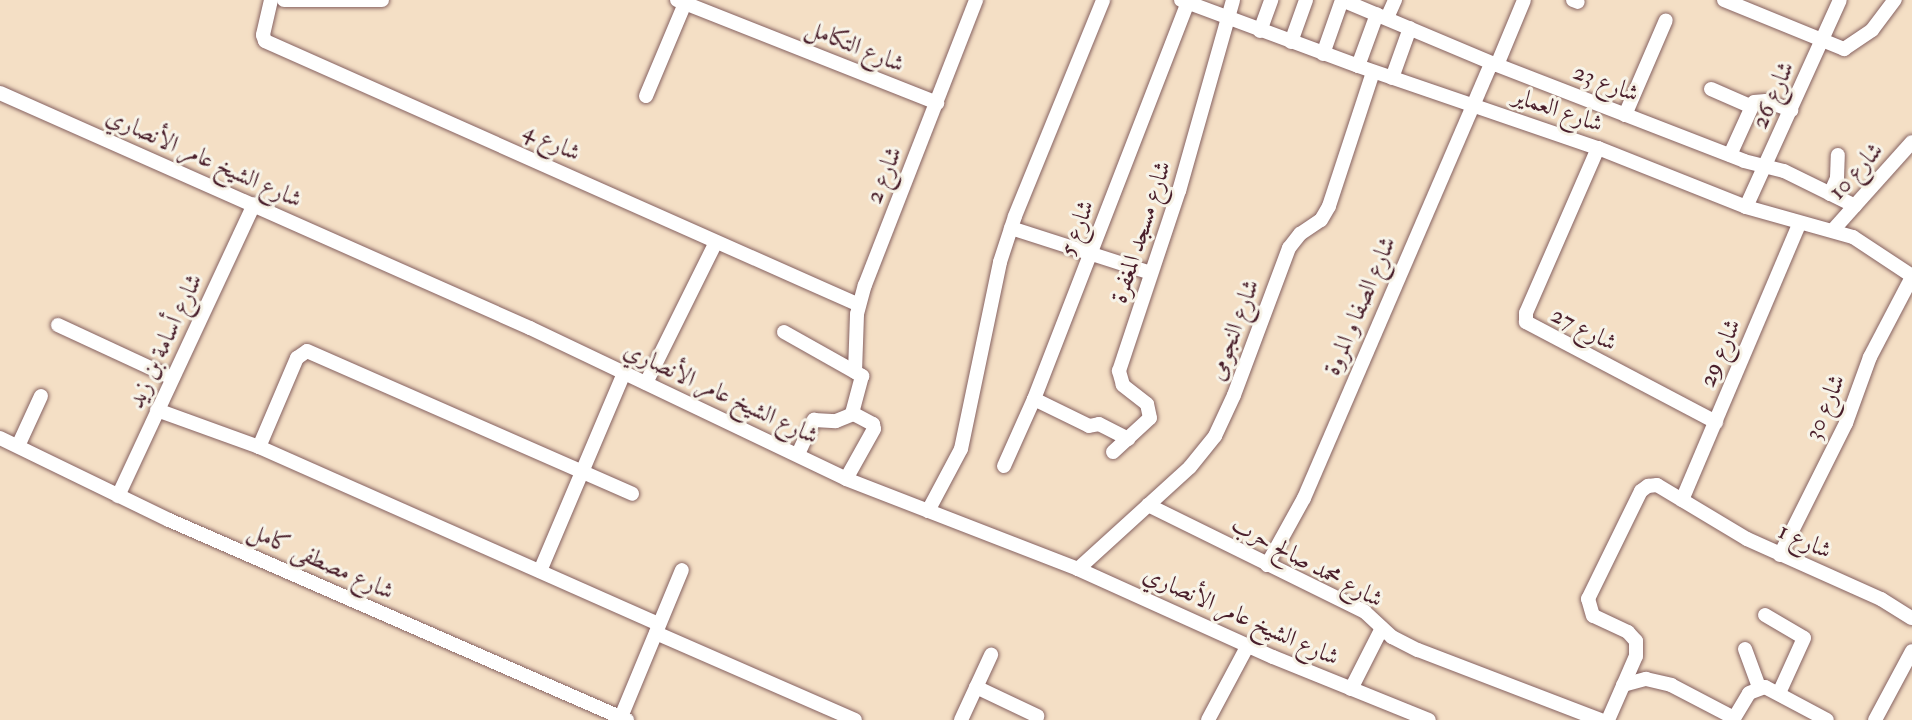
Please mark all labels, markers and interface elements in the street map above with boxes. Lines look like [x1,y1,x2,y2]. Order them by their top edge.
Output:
street label: شارع التكامل [801,13,909,79]
street label: شارع 23 [1569,57,1643,109]
street label: شارع 26 [1745,57,1801,133]
street label: شارع العماير [1509,81,1607,139]
street label: شارع الشيخ عامر الأنصاري [102,102,306,214]
street label: شارع 4 [519,116,585,168]
street label: شارع 10 [1823,136,1889,206]
street label: شارع 2 [860,142,908,208]
street label: شارع مسجد المغفرة [1105,157,1177,307]
street label: شارع 5 [1053,196,1101,260]
street label: شارع الصفا و المروة [1318,232,1402,380]
street label: شارع أسامة بن زيد [121,269,209,413]
street label: شارع النجومى [1202,275,1266,385]
street label: شارع 27 [1546,300,1622,358]
street label: شارع 29 [1693,315,1747,391]
street label: شارع الشيخ عامر الأنصاري [619,335,823,451]
street label: شارع 30 [1798,370,1852,444]
street label: شارع محمد صالح حرب [1226,510,1388,614]
street label: شارع مصطفى كامل [244,516,398,606]
street label: شارع 1 [1774,517,1836,565]
street label: شارع الشيخ عامر الأنصاري [1139,560,1343,672]

